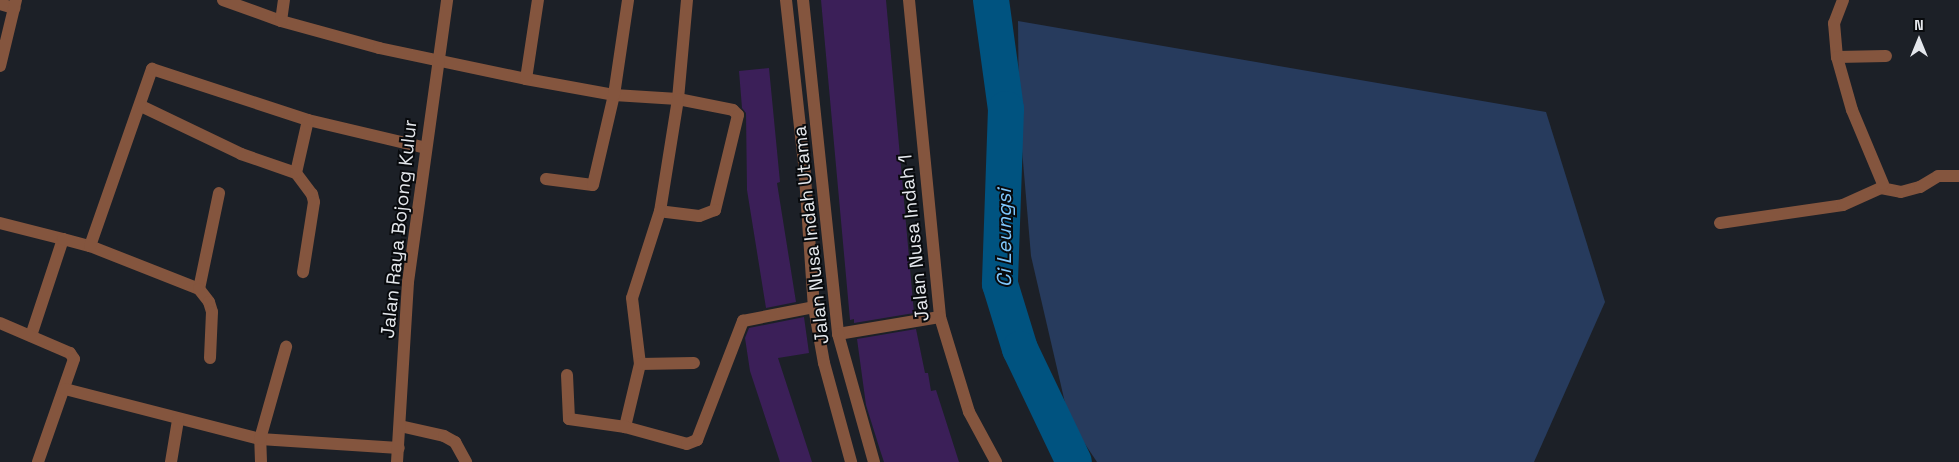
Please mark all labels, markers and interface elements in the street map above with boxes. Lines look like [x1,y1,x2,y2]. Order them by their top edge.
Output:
north arrow [1894,15,1944,65]
text: N [1914,16,1924,34]
street label: Jalan Raya Bojong Kulur [376,118,422,340]
street label: Jalan Nusa Indah Utama [788,125,834,345]
street label: Jalan Nusa Indah 1 [894,153,934,323]
water label: Ci Leungsi [992,189,1016,287]

